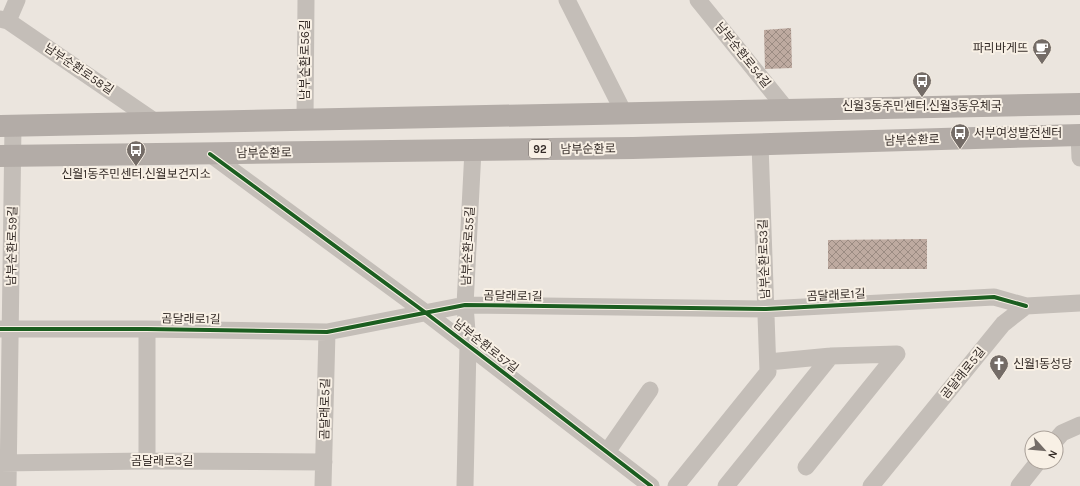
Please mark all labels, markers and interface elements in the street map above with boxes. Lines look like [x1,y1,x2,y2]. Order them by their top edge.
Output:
street label: 남부순환로56길 [298,20,312,100]
street label: 남부순환로54길 [712,20,774,90]
cafe icon: 파리바게뜨 [1031,37,1053,65]
street label: 남부순환로58길 [42,41,116,97]
place label: 파리바게뜨 [973,41,1028,55]
bus stop icon: 신월3동주민센터.신월3동우체국 [911,70,933,98]
place label: 신월3동주민센터.신월3동우체국 [842,99,1002,113]
bus stop icon: 서부여성발전센터 [949,122,971,150]
place label: 서부여성발전센터 [974,126,1062,140]
street label: 남부순환로 [884,132,940,148]
bus stop icon: 신월1동주민센터.신월보건지소 [125,139,147,167]
road number: 92 [529,140,551,158]
street label: 남부순환로 [560,142,616,156]
street label: 남부순환로 [236,146,292,160]
place label: 신월1동주민센터.신월보건지소 [61,167,211,181]
street label: 남부순환로59길 [4,206,20,286]
street label: 남부순환로55길 [459,206,477,286]
street label: 남부순환로53길 [756,219,772,299]
street label: 곰달래로1길 [806,286,866,304]
street label: 곰달래로1길 [483,288,543,304]
street label: 곰달래로1길 [161,311,221,327]
street label: 남부순환로57길 [451,316,521,376]
street label: 곰달래로5길 [938,345,988,401]
church icon: 신월1동성당 [988,353,1010,381]
place label: 신월1동성당 [1013,357,1072,371]
street label: 곰달래로5길 [317,378,333,440]
north arrow [1024,430,1064,470]
text: N [1045,448,1060,461]
street label: 곰달래로3길 [131,454,193,468]

